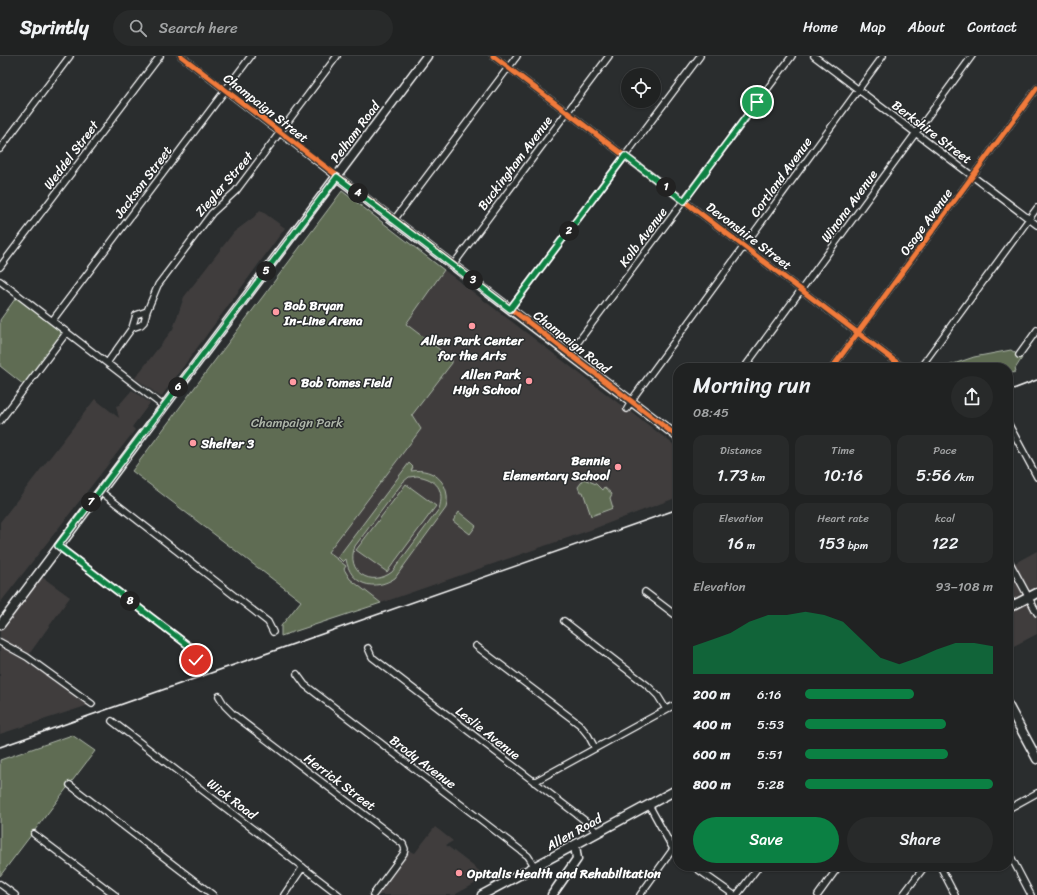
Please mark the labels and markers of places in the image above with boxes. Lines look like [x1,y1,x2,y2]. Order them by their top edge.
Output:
pin [740,85,774,119]
pin: 1 [656,177,676,197]
pin: 4 [348,183,368,203]
pin: 2 [559,221,579,241]
pin: 5 [256,261,276,281]
pin: 3 [463,270,483,290]
place label: Bob Bryan In-Line Arena [283,294,363,332]
marker: Bob Bryan In-Line Arena [271,307,281,317]
marker: Allen Park Center for the Arts [467,321,477,331]
place label: Allen Park Center for the Arts [420,329,525,367]
place label: Allen Park High School [452,363,522,401]
place label: Bob Tomes Field [301,371,393,394]
marker: Allen Park High School [524,376,534,386]
pin: 6 [168,377,188,397]
marker: Bob Tomes Field [288,377,298,387]
place label: Shelter 3 [200,432,255,455]
marker: Shelter 3 [188,438,198,448]
place label: Bennie Elementary School [503,449,611,487]
marker: Bennie Elementary School [613,462,623,472]
pin: 7 [81,492,101,512]
pin: 8 [120,591,140,611]
pin [179,643,213,677]
place label: Opitalis Health and Rehabilitation [466,862,662,885]
marker: Opitalis Health and Rehabilitation [454,868,464,878]

